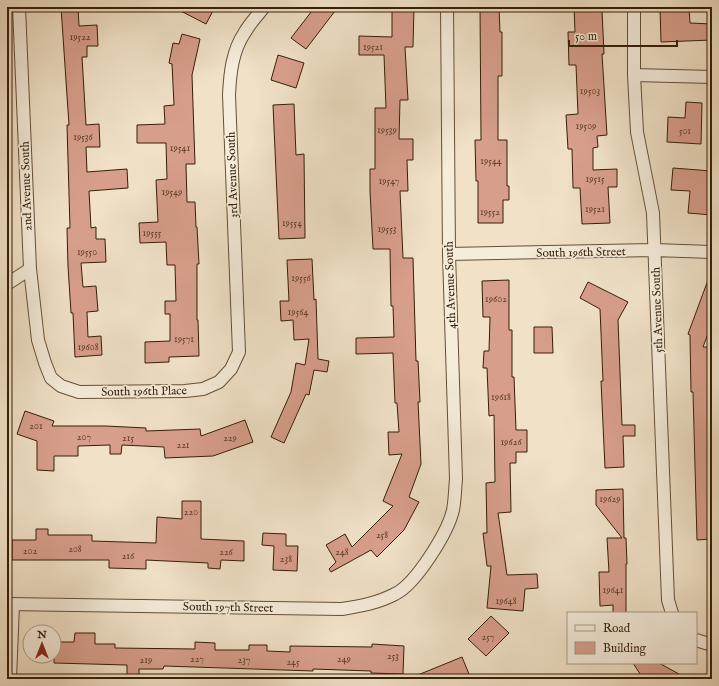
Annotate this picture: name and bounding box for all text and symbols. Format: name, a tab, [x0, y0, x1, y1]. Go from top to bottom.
scale bar	[569, 22, 677, 48]
text: 50 m	[575, 29, 597, 44]
house number: 19522	[69, 31, 91, 44]
house number: 19521	[363, 41, 383, 54]
house number: 19503	[580, 85, 600, 98]
house number: 19509	[576, 120, 596, 133]
house number: 19539	[377, 124, 397, 137]
house number: 501	[679, 125, 691, 138]
house number: 19536	[73, 131, 94, 144]
street label: 3rd Avenue South	[223, 131, 242, 218]
street label: 2nd Avenue South	[17, 140, 36, 231]
house number: 19541	[170, 142, 190, 155]
house number: 19544	[480, 155, 502, 168]
house number: 19515	[585, 173, 605, 186]
house number: 19547	[379, 175, 400, 188]
house number: 19549	[162, 186, 182, 199]
house number: 19521	[585, 203, 605, 216]
house number: 19552	[480, 206, 500, 219]
house number: 19554	[282, 217, 302, 230]
house number: 19553	[377, 223, 397, 236]
house number: 19555	[143, 227, 162, 240]
street label: 4th Avenue South	[441, 240, 460, 329]
street label: South 196th Street	[536, 244, 626, 261]
house number: 19550	[77, 246, 97, 259]
street label: 5th Avenue South	[648, 266, 666, 353]
house number: 19556	[291, 272, 312, 285]
house number: 19602	[485, 293, 507, 306]
house number: 19564	[288, 306, 308, 319]
house number: 19571	[174, 333, 194, 346]
house number: 19608	[77, 341, 99, 354]
street label: South 196th Place	[101, 383, 188, 400]
house number: 19618	[491, 391, 511, 404]
house number: 201	[29, 420, 43, 433]
house number: 207	[77, 431, 91, 444]
house number: 215	[122, 432, 134, 445]
house number: 229	[223, 432, 237, 445]
house number: 19626	[500, 436, 522, 449]
house number: 221	[176, 439, 190, 452]
house number: 19629	[599, 493, 621, 506]
house number: 220	[184, 506, 198, 519]
house number: 258	[376, 529, 388, 542]
house number: 208	[68, 543, 82, 556]
house number: 202	[23, 545, 37, 558]
house number: 226	[219, 546, 234, 559]
house number: 248	[335, 546, 349, 559]
house number: 216	[122, 550, 135, 563]
house number: 238	[280, 553, 292, 566]
house number: 19641	[603, 584, 624, 597]
house number: 19648	[495, 595, 517, 608]
street label: South 197th Street	[183, 599, 273, 616]
legend	[567, 612, 697, 664]
text: Road	[603, 621, 631, 636]
north arrow	[22, 624, 62, 664]
text: N	[36, 628, 47, 642]
house number: 257	[482, 631, 495, 644]
text: Building	[603, 641, 647, 656]
house number: 253	[387, 650, 399, 663]
house number: 227	[190, 653, 204, 666]
house number: 249	[337, 653, 351, 666]
house number: 219	[140, 654, 152, 667]
house number: 237	[237, 654, 251, 667]
house number: 245	[286, 656, 300, 669]

